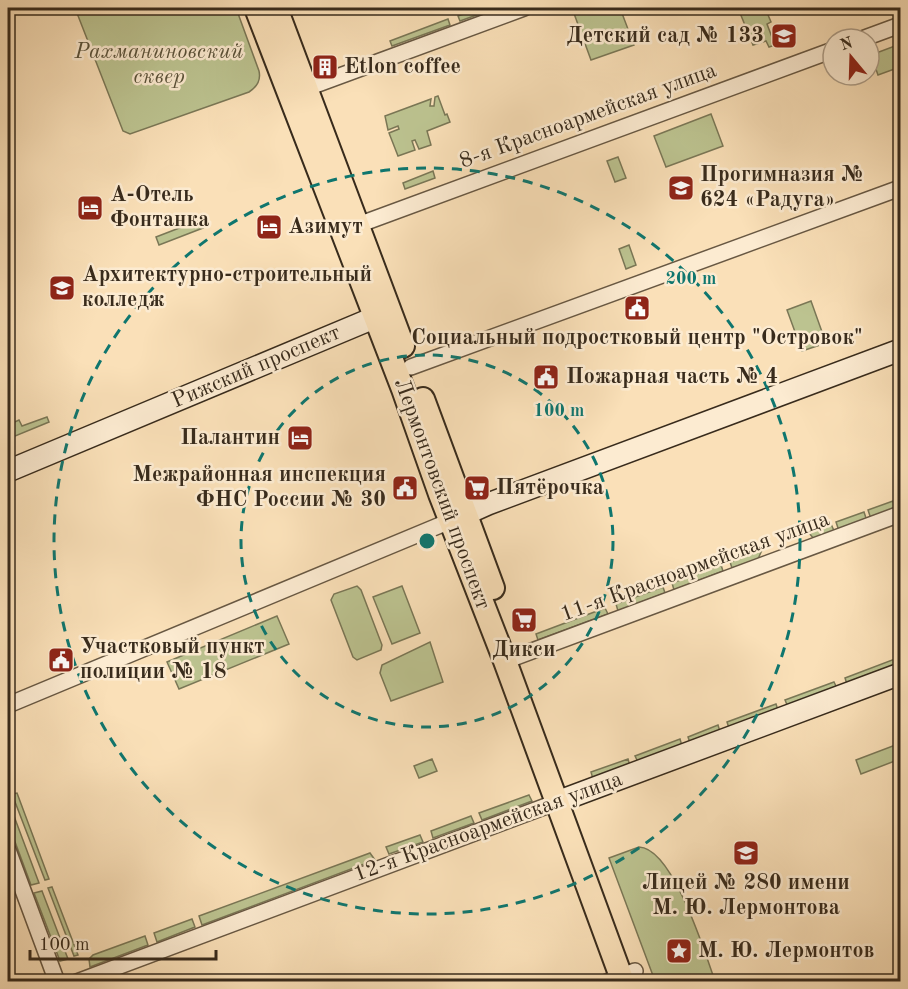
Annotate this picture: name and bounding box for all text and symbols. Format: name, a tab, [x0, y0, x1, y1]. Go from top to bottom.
school or university icon: Детский сад № 133	[769, 21, 799, 51]
place label: Детский сад № 133	[567, 25, 764, 47]
north arrow	[821, 27, 881, 87]
text: N	[838, 35, 856, 54]
park label: Рахманиновский сквер	[74, 41, 244, 88]
building icon: Etlon coffee	[310, 52, 340, 82]
place label: Etlon coffee	[344, 56, 461, 78]
street label: 8-я Красноармейская улица	[457, 59, 719, 173]
place label: Прогимназия № 624 «Радуга»	[700, 164, 865, 211]
school or university icon: Прогимназия № 624 «Радуга»	[666, 173, 696, 203]
place label: A-Отель Фонтанка	[110, 184, 209, 231]
hotel icon: A-Отель Фонтанка	[75, 193, 105, 223]
hotel icon: Азимут	[254, 212, 284, 242]
place label: Азимут	[288, 216, 363, 238]
place label: Архитектурно-строительный колледж	[82, 264, 372, 311]
text: 200 m	[666, 270, 716, 288]
school or university icon: Архитектурно-строительный колледж	[47, 273, 77, 303]
public building icon: Социальный подростковый центр "Островок"	[622, 293, 652, 323]
street label: Рижский проспект	[169, 322, 343, 412]
place label: Социальный подростковый центр "Островок"	[411, 327, 863, 349]
public building icon: Пожарная часть № 4	[531, 362, 561, 392]
place label: Пожарная часть № 4	[566, 366, 778, 388]
street label: Лермонтовский проспект	[390, 376, 494, 612]
text: 100 m	[534, 402, 584, 420]
hotel icon: Палантин	[285, 423, 315, 453]
place label: Палантин	[180, 427, 280, 449]
place label: Межрайонная инспекция ФНС России № 30	[132, 464, 386, 511]
public building icon: Межрайонная инспекция ФНС России № 30	[390, 473, 420, 503]
supermarket icon: Пятёрочка	[462, 473, 492, 503]
place label: Пятёрочка	[496, 477, 604, 499]
street label: 11-я Красноармейская улица	[558, 508, 832, 626]
centre of rings	[417, 531, 437, 551]
supermarket icon: Дикси	[509, 605, 539, 635]
place label: Участковый пункт полиции № 18	[80, 636, 265, 683]
place label: Дикси	[492, 639, 556, 661]
public building icon: Участковый пункт полиции № 18	[46, 645, 76, 675]
street label: 12-я Красноармейская улица	[351, 768, 625, 886]
school or university icon: Лицей № 280 имени М. Ю. Лермонтова	[731, 838, 761, 868]
place label: Лицей № 280 имени М. Ю. Лермонтова	[642, 872, 850, 919]
scale bar	[30, 923, 216, 961]
text: 100 m	[39, 936, 90, 954]
place icon: М. Ю. Лермонтов	[664, 936, 694, 966]
place label: М. Ю. Лермонтов	[698, 940, 875, 962]

